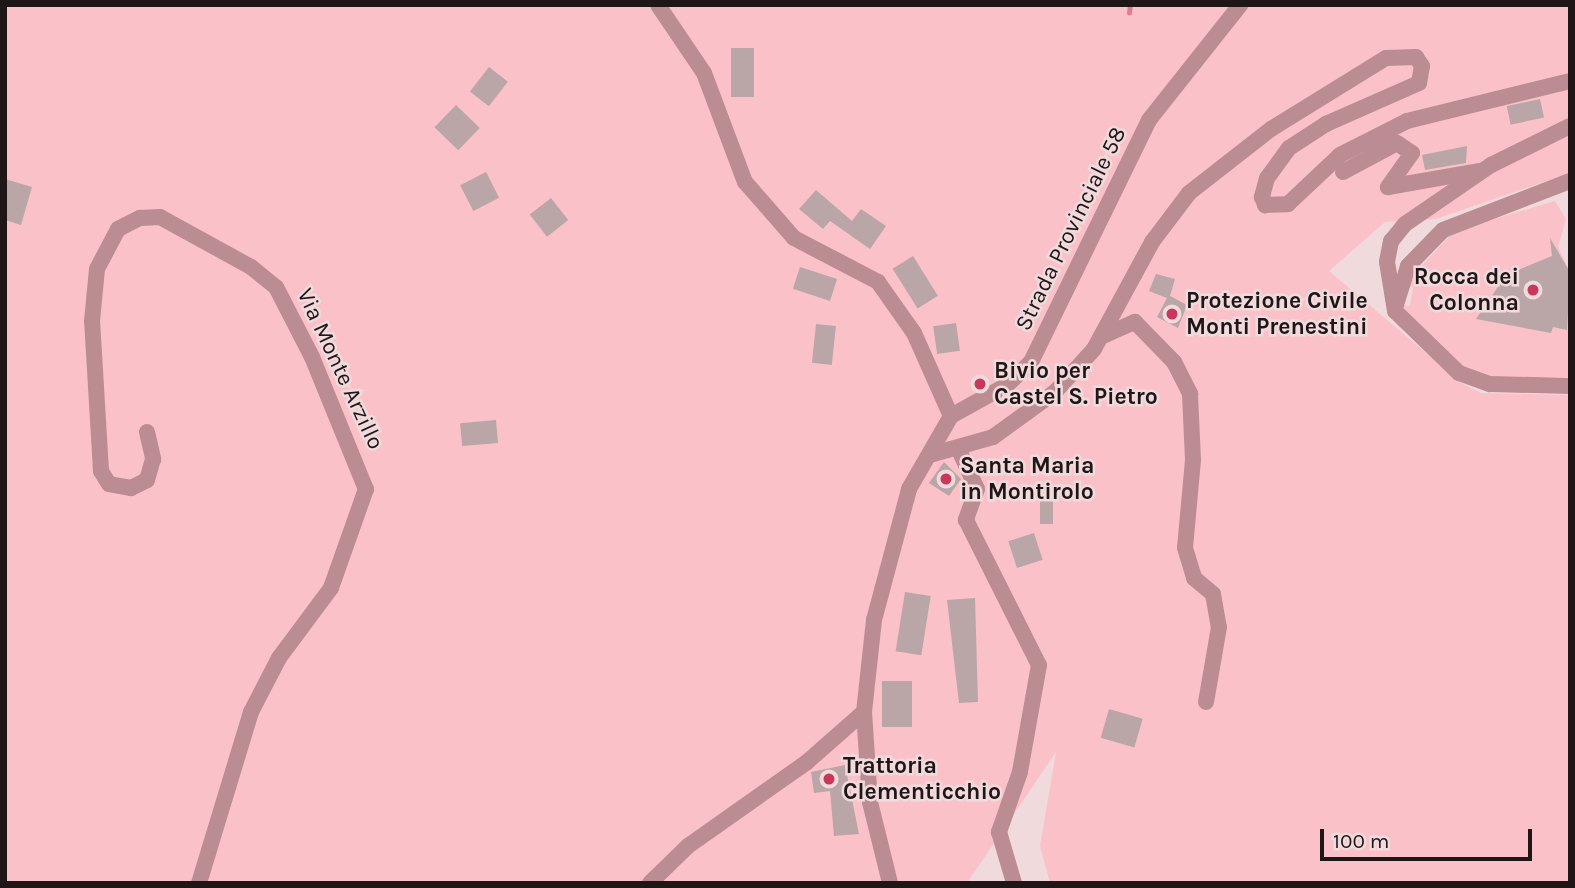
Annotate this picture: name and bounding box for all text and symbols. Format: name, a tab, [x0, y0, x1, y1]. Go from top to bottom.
street label: Strada Provinciale 58	[1010, 123, 1132, 335]
place label: Rocca dei Colonna	[1414, 263, 1519, 317]
marker: Rocca dei Colonna	[1525, 282, 1541, 298]
street label: Via Monte Arzillo	[291, 284, 389, 454]
place label: Protezione Civile Monti Prenestini	[1186, 287, 1368, 341]
marker: Protezione Civile Monti Prenestini	[1164, 306, 1180, 322]
place label: Bivio per Castel S. Pietro	[994, 357, 1158, 411]
marker: Bivio per Castel S. Pietro	[972, 376, 988, 392]
place label: Santa Maria in Montirolo	[960, 452, 1094, 506]
marker: Santa Maria in Montirolo	[938, 471, 954, 487]
place label: Trattoria Clementicchio	[843, 752, 1001, 806]
marker: Trattoria Clementicchio	[821, 771, 837, 787]
scale bar	[1323, 814, 1535, 858]
text: 100 m	[1333, 829, 1390, 853]

